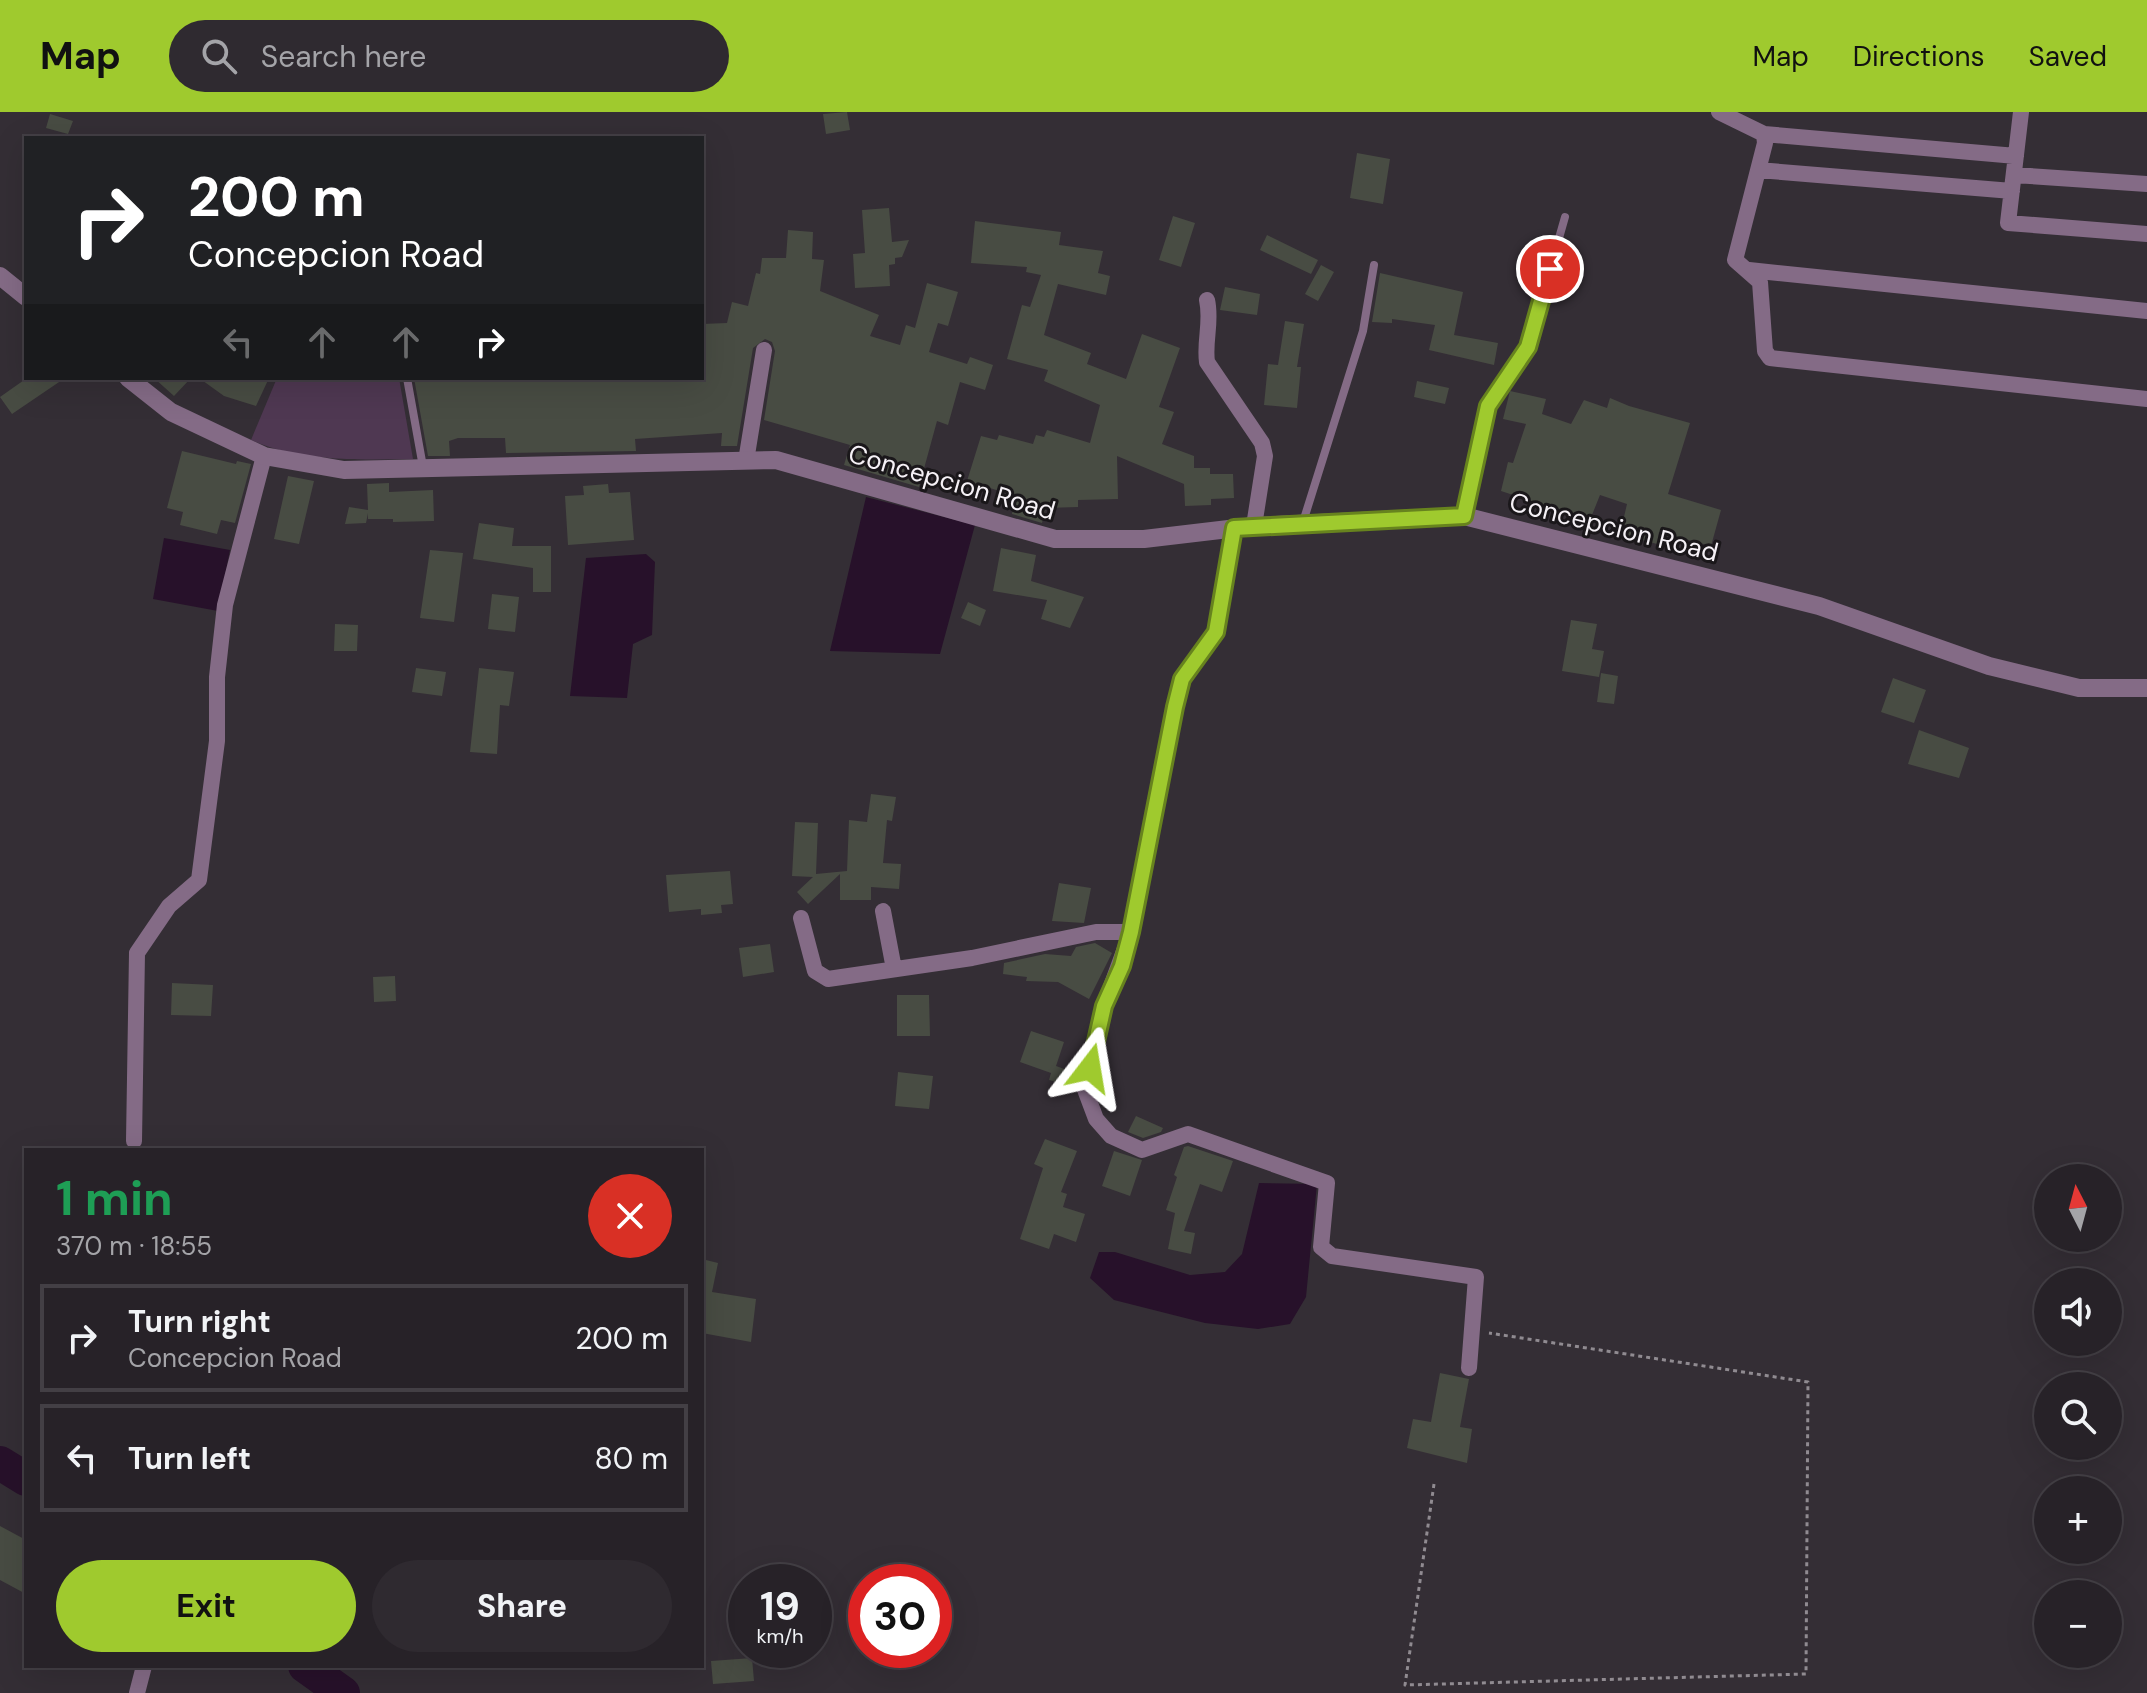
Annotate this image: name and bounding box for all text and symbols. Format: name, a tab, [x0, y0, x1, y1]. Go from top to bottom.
search box	[169, 20, 729, 92]
text: Map	[40, 31, 121, 81]
icon: search	[197, 34, 241, 78]
text: Search here	[261, 37, 426, 76]
text: Map	[1752, 38, 1809, 75]
text: Directions	[1853, 38, 1985, 75]
text: Saved	[2029, 38, 2107, 75]
text: 200 m	[188, 160, 365, 233]
icon: right	[56, 168, 160, 272]
text: Concepcion Road	[188, 231, 484, 278]
pin	[1516, 235, 1584, 303]
icon: arrive	[1528, 247, 1572, 291]
icon: left	[216, 320, 260, 364]
icon: ahead	[300, 320, 344, 364]
icon: ahead	[384, 320, 428, 364]
icon: right	[468, 320, 512, 364]
street label: Concepcion Road	[845, 436, 1059, 528]
street label: Concepcion Road	[1506, 485, 1722, 569]
position arrow	[1048, 1026, 1132, 1110]
north arrow	[2034, 1164, 2122, 1252]
map controls	[2034, 1164, 2122, 1668]
text: 1 min	[56, 1167, 173, 1230]
button: close	[588, 1174, 672, 1258]
text: 370 m · 18:55	[56, 1229, 212, 1263]
button: sound	[2034, 1268, 2122, 1356]
text: Turn right	[128, 1302, 271, 1341]
icon: right	[60, 1316, 104, 1360]
text: 200 m	[575, 1319, 668, 1358]
text: Concepcion Road	[128, 1341, 342, 1375]
button: search	[2034, 1372, 2122, 1460]
icon: left	[60, 1436, 104, 1480]
text: Turn left	[128, 1439, 251, 1478]
text: 80 m	[595, 1439, 668, 1478]
button: +	[2034, 1476, 2122, 1564]
button: Exit	[56, 1560, 356, 1652]
button: Share	[372, 1560, 672, 1652]
speed limit sign: 30	[848, 1564, 952, 1668]
text: 19	[760, 1580, 800, 1632]
button: −	[2034, 1580, 2122, 1668]
text: km/h	[756, 1623, 804, 1649]

